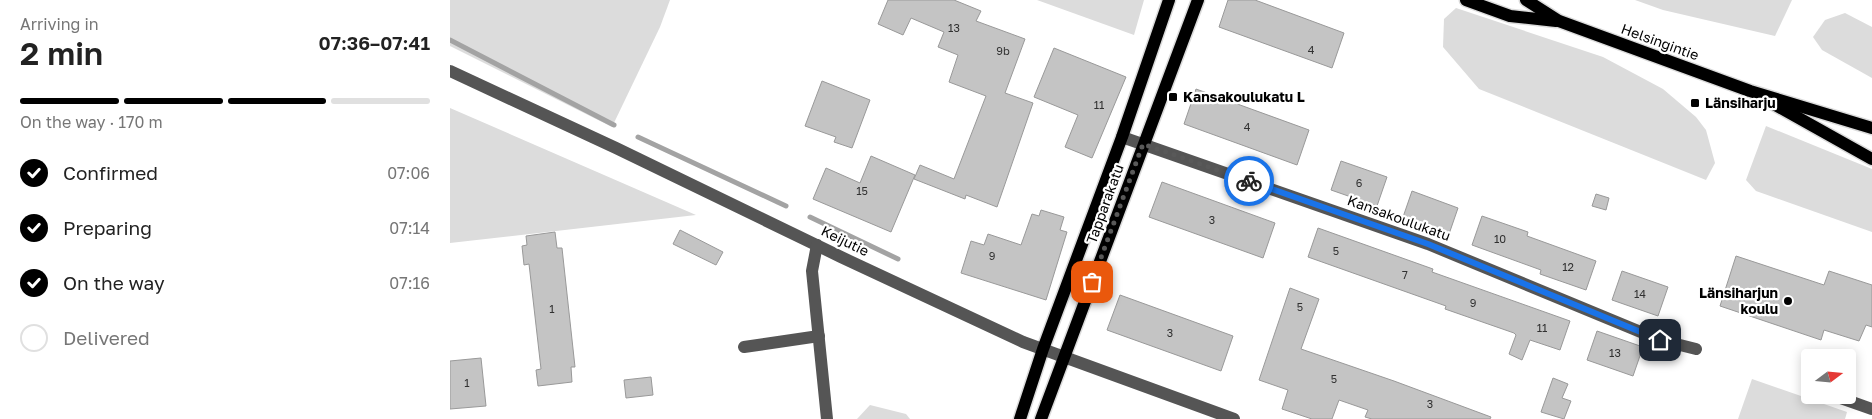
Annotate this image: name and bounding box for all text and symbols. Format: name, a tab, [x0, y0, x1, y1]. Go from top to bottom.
text: Arriving in	[20, 14, 99, 34]
street label: Helsingintie	[1619, 20, 1701, 63]
house number: 13	[948, 21, 960, 34]
text: 07:36–07:41	[319, 31, 430, 54]
text: 2 min	[20, 34, 103, 72]
house number: 4	[1308, 43, 1315, 56]
house number: 9b	[996, 44, 1010, 57]
place label: Kansakoulukatu L	[1183, 88, 1305, 105]
marker: Kansakoulukatu L	[1167, 91, 1179, 103]
place label: Länsiharju	[1705, 94, 1776, 111]
marker: Länsiharju	[1689, 97, 1701, 109]
house number: 11	[1094, 98, 1104, 111]
text: On the way · 170 m	[20, 112, 163, 132]
house number: 4	[1244, 120, 1251, 133]
courier	[1224, 156, 1274, 206]
icon: check	[20, 159, 48, 187]
text: Confirmed	[63, 161, 158, 184]
street label: Tapparakatu	[1082, 162, 1127, 246]
text: 07:06	[387, 163, 430, 183]
icon: bike	[1235, 167, 1263, 195]
house number: 6	[1356, 176, 1363, 189]
house number: 15	[856, 184, 868, 197]
street label: Kansakoulukatu	[1345, 191, 1453, 244]
house number: 3	[1209, 213, 1215, 226]
icon: check	[20, 214, 48, 242]
text: Preparing	[63, 216, 152, 239]
text: 07:14	[389, 218, 430, 238]
street label: Keijutie	[819, 222, 872, 259]
house number: 10	[1494, 232, 1506, 245]
house number: 5	[1333, 244, 1339, 257]
house number: 9	[989, 249, 995, 262]
house number: 12	[1562, 260, 1574, 273]
pin	[1071, 261, 1113, 303]
icon: bag	[1078, 268, 1106, 296]
house number: 7	[1402, 268, 1408, 281]
icon: check	[20, 269, 48, 297]
text: On the way	[63, 271, 165, 294]
text: 07:16	[389, 273, 430, 293]
place label: Länsiharjun koulu	[1699, 284, 1778, 317]
house number: 14	[1634, 287, 1646, 300]
marker: Länsiharjun koulu	[1782, 295, 1794, 307]
house number: 9	[1470, 296, 1476, 309]
house number: 5	[1297, 300, 1303, 313]
house number: 1	[549, 302, 555, 315]
pin	[1639, 319, 1681, 361]
house number: 11	[1537, 321, 1547, 334]
text: Delivered	[63, 326, 150, 349]
house number: 3	[1167, 326, 1173, 339]
icon: home	[1646, 326, 1674, 354]
house number: 13	[1609, 346, 1621, 359]
north arrow	[1801, 349, 1856, 404]
map controls	[1801, 349, 1856, 404]
house number: 5	[1331, 372, 1337, 385]
house number: 1	[464, 376, 470, 389]
house number: 3	[1427, 397, 1433, 410]

